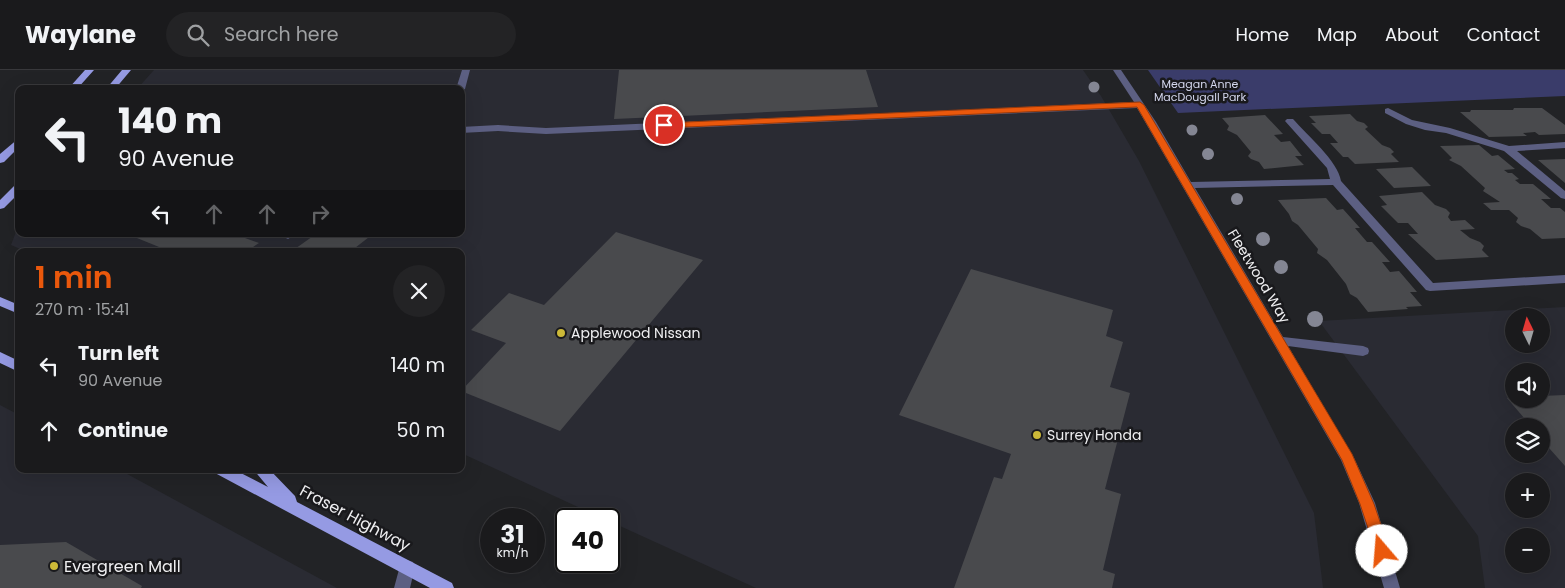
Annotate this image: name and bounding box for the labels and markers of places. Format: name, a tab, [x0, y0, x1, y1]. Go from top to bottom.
pin	[643, 104, 685, 146]
place label: Applewood Nissan	[571, 323, 700, 343]
marker: Applewood Nissan	[555, 327, 567, 339]
place label: Surrey Honda	[1047, 425, 1141, 445]
marker: Surrey Honda	[1031, 429, 1043, 441]
place label: Evergreen Mall	[64, 555, 181, 578]
marker: Evergreen Mall	[48, 560, 60, 572]

